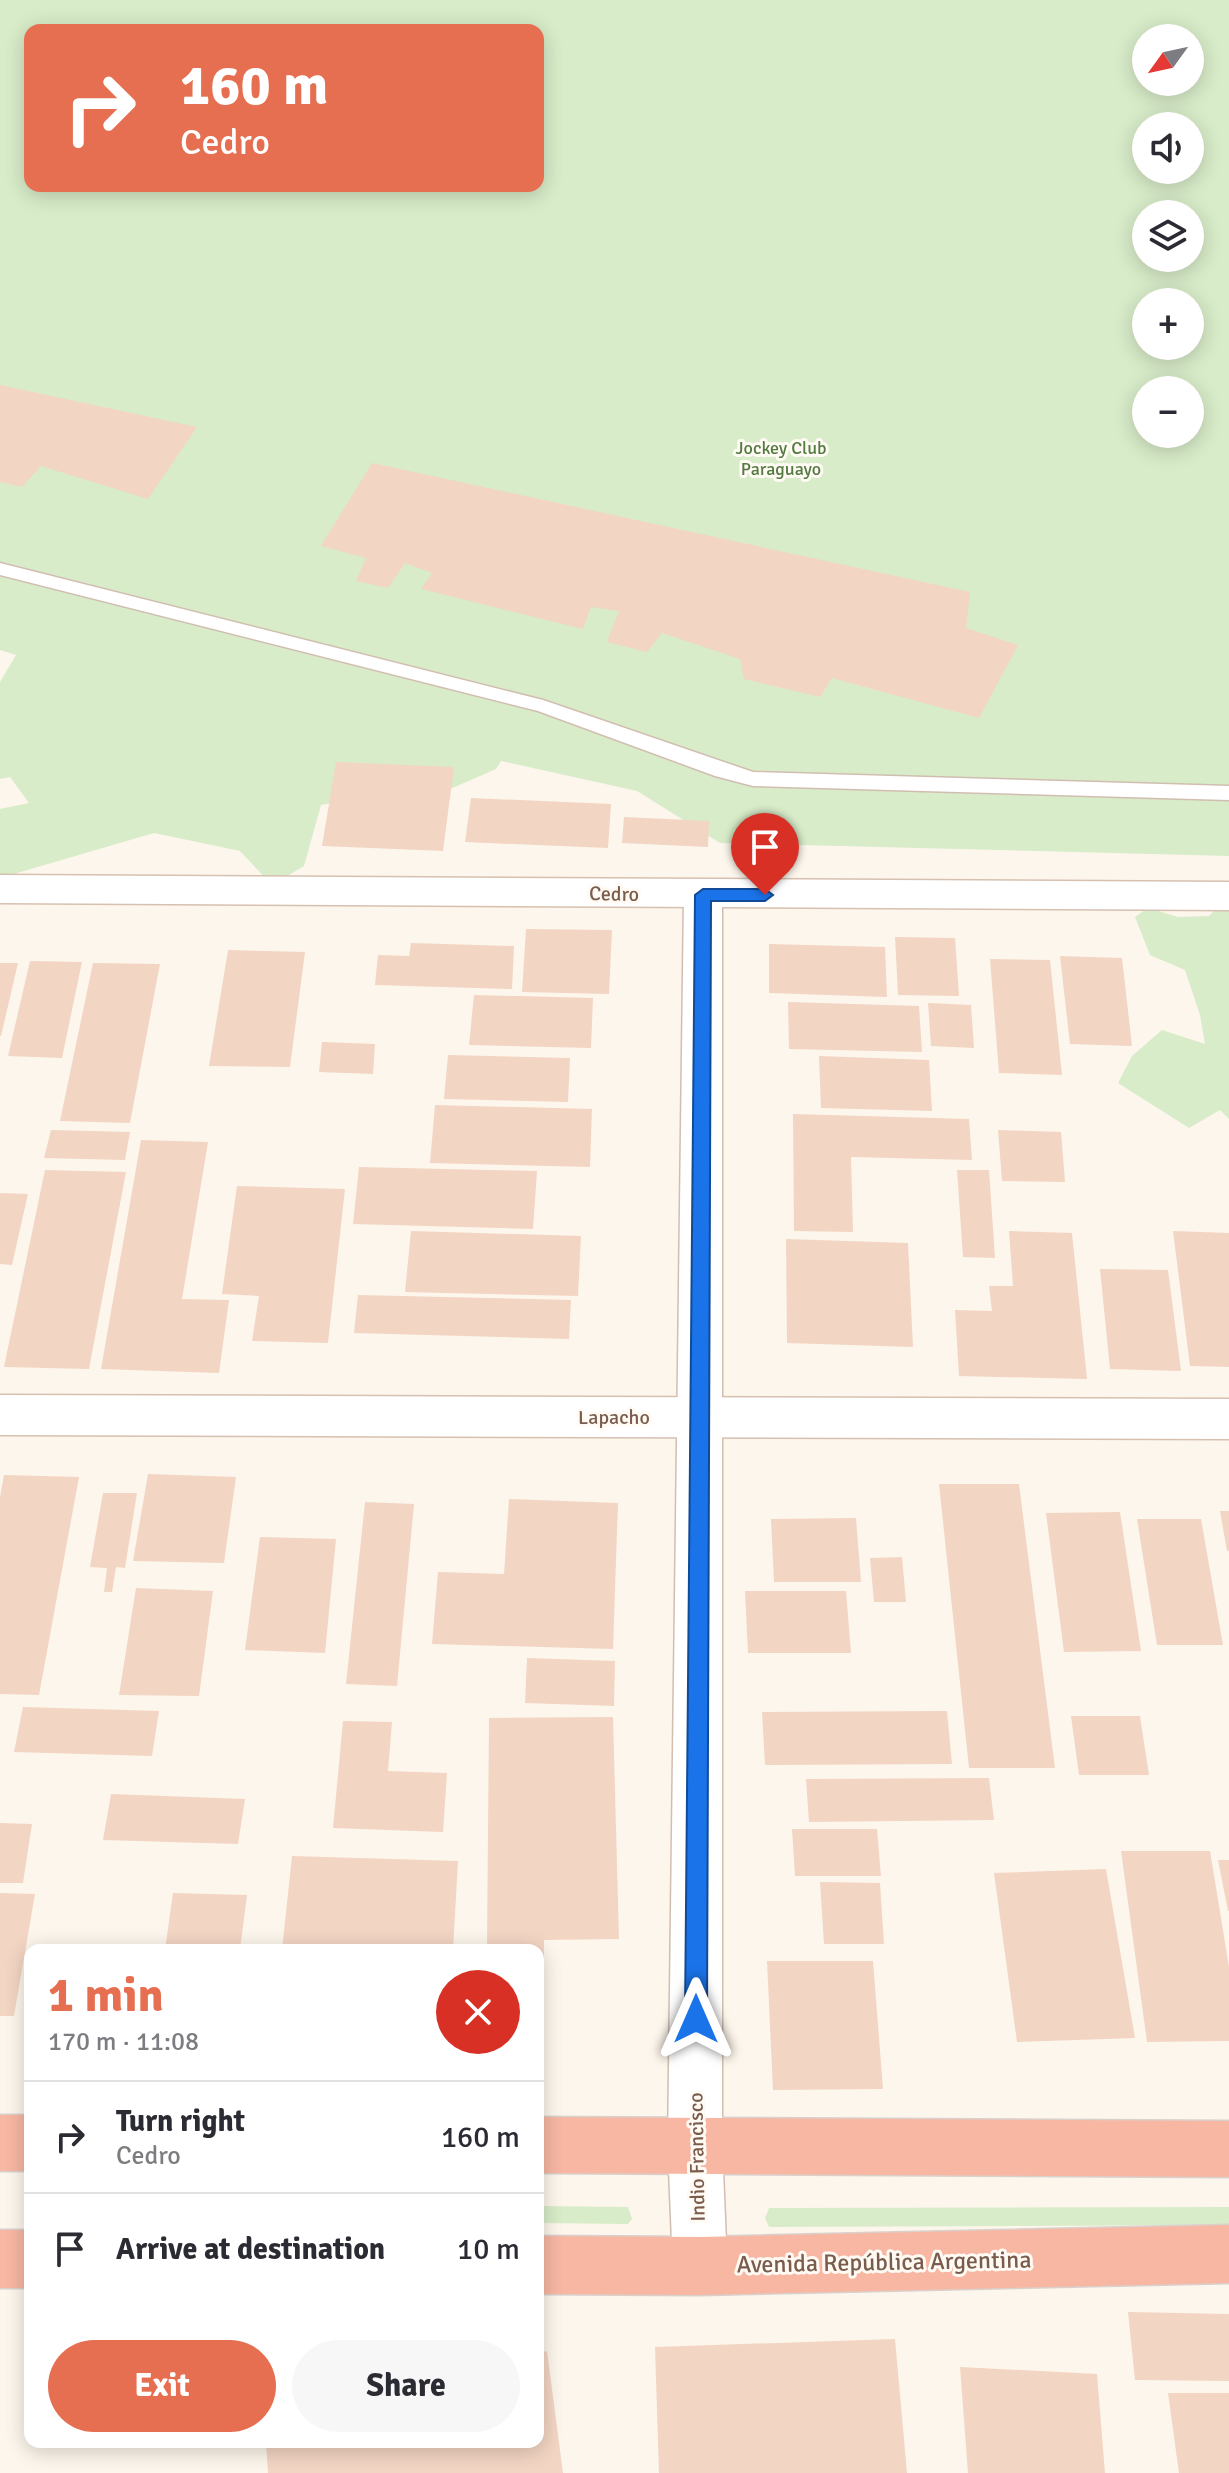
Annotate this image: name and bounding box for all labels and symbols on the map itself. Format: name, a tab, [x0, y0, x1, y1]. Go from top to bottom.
north arrow	[1132, 24, 1204, 96]
park label: Jockey Club Paraguayo	[735, 437, 827, 480]
pin	[731, 813, 799, 895]
street label: Cedro	[589, 881, 639, 907]
street label: Lapacho	[578, 1405, 650, 1430]
position arrow	[654, 1977, 738, 2061]
street label: Indio Francisco	[683, 2092, 711, 2222]
street label: Avenida República Argentina	[736, 2244, 1032, 2280]

